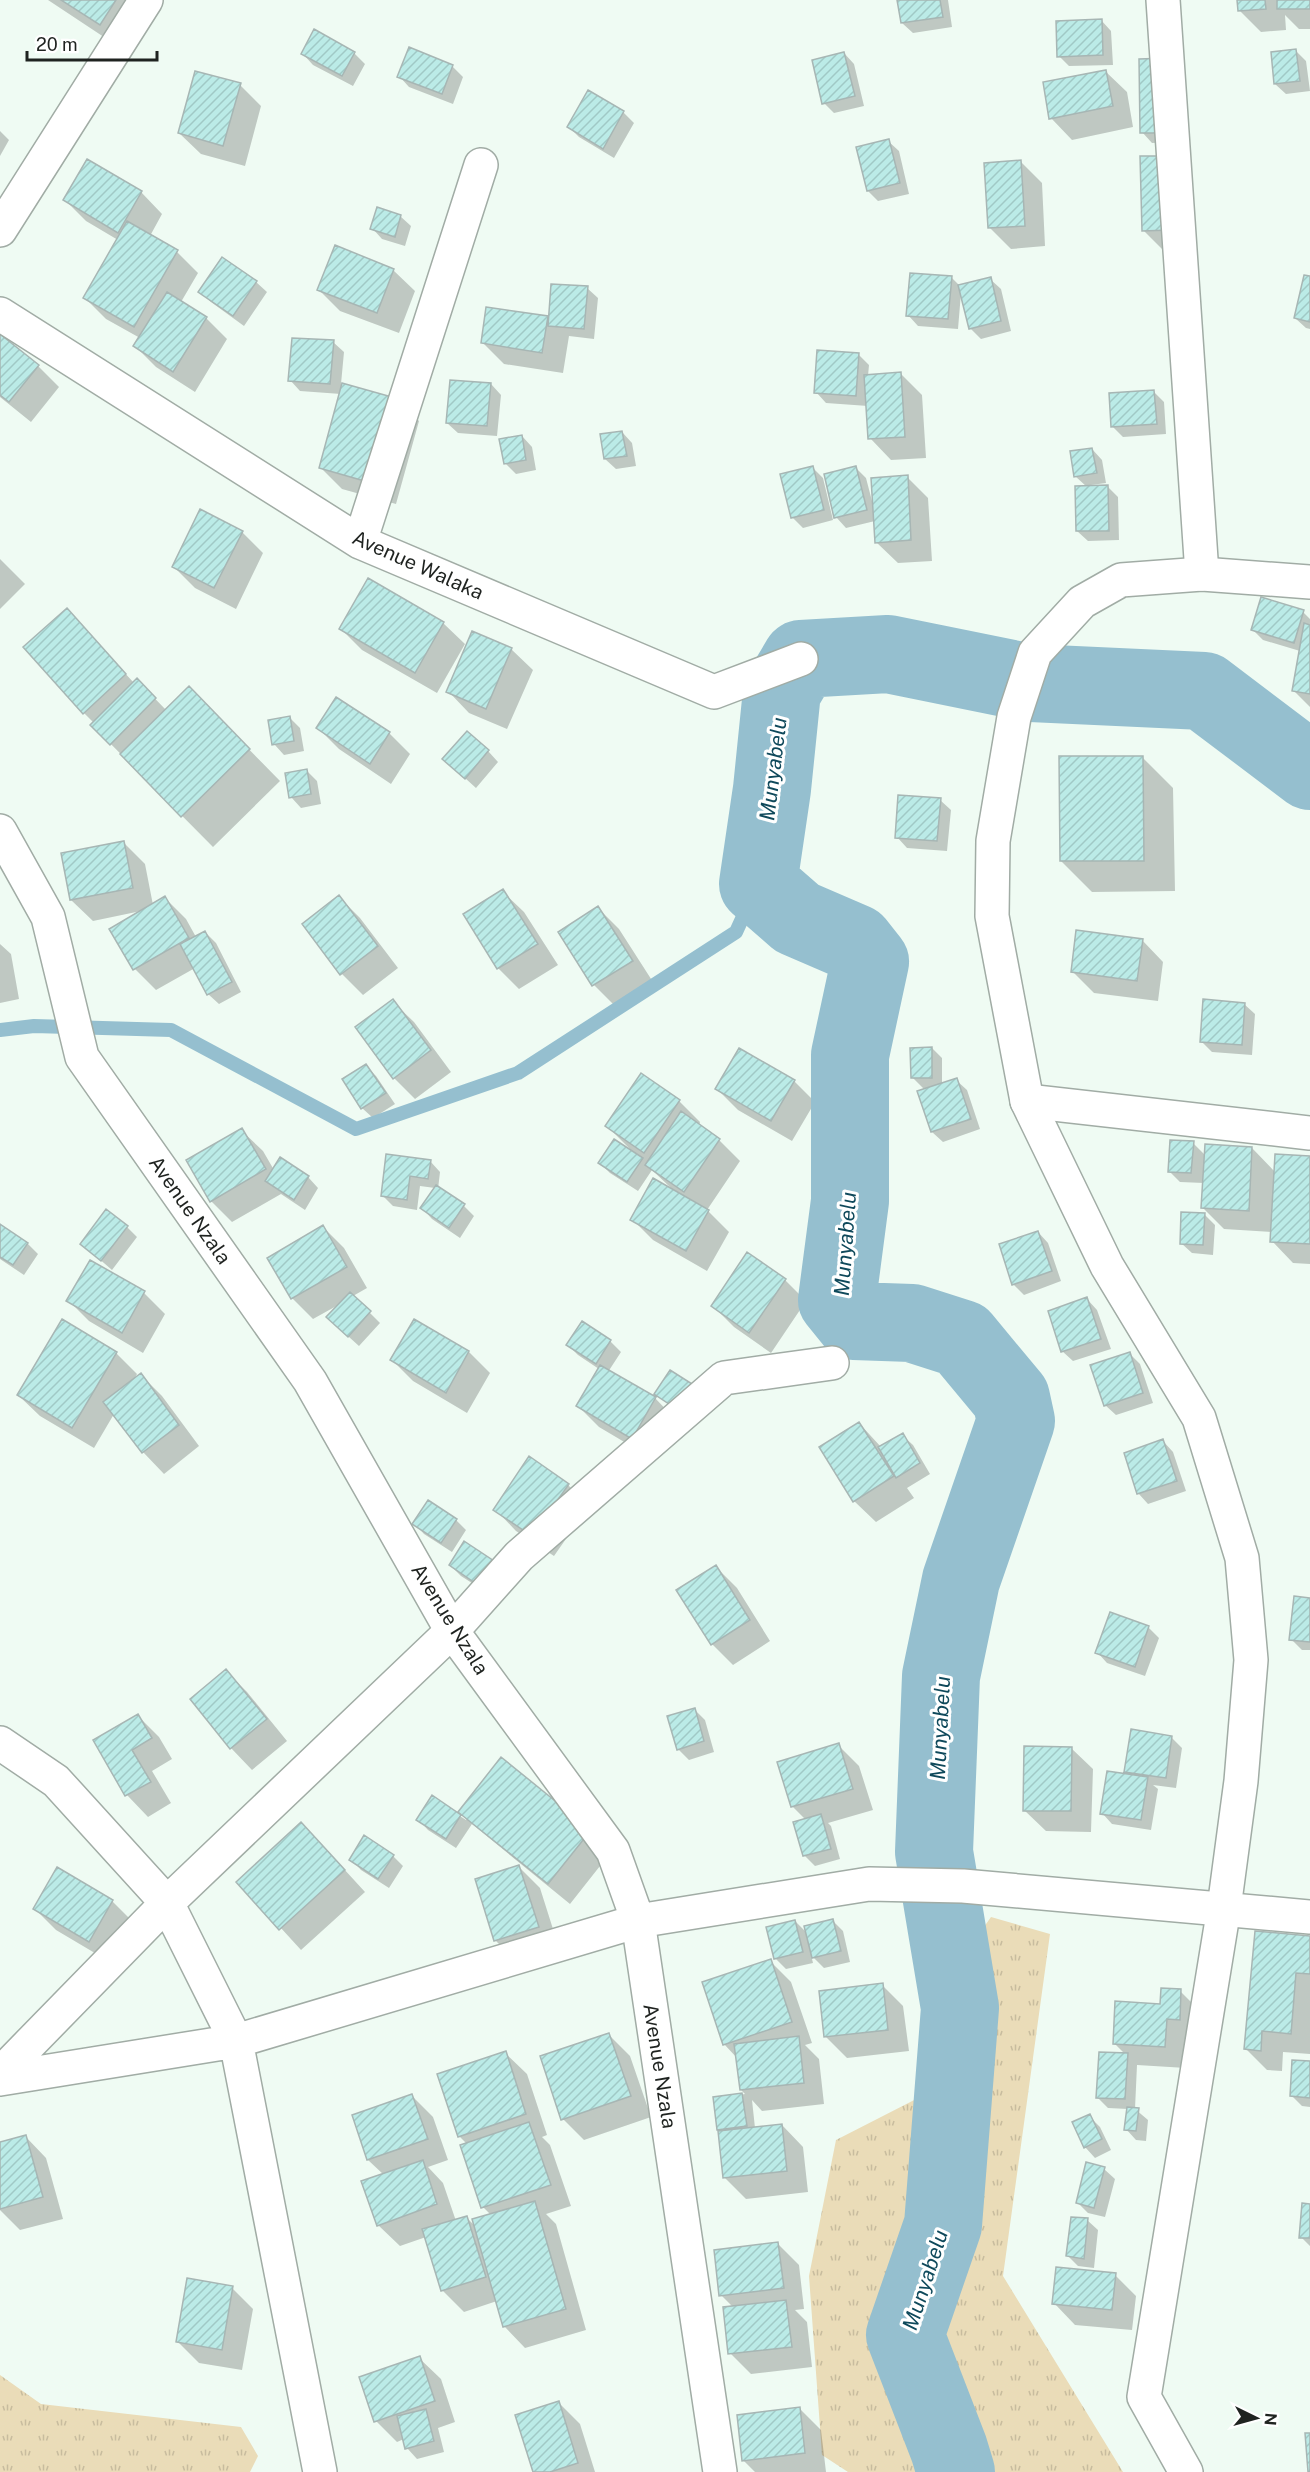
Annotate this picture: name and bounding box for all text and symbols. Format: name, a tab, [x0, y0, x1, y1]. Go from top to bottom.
scale bar	[27, 24, 158, 62]
text: 20 m	[36, 34, 78, 55]
street label: Avenue Walaka	[349, 525, 487, 605]
water label: Munyabelu	[754, 716, 792, 822]
street label: Avenue Nzala	[144, 1151, 236, 1269]
water label: Munyabelu	[829, 1191, 861, 1297]
street label: Avenue Nzala	[406, 1559, 494, 1679]
water label: Munyabelu	[925, 1675, 955, 1781]
street label: Avenue Nzala	[638, 2002, 682, 2130]
water label: Munyabelu	[897, 2227, 953, 2333]
north arrow	[1226, 2388, 1286, 2448]
text: N	[1260, 2412, 1280, 2426]

